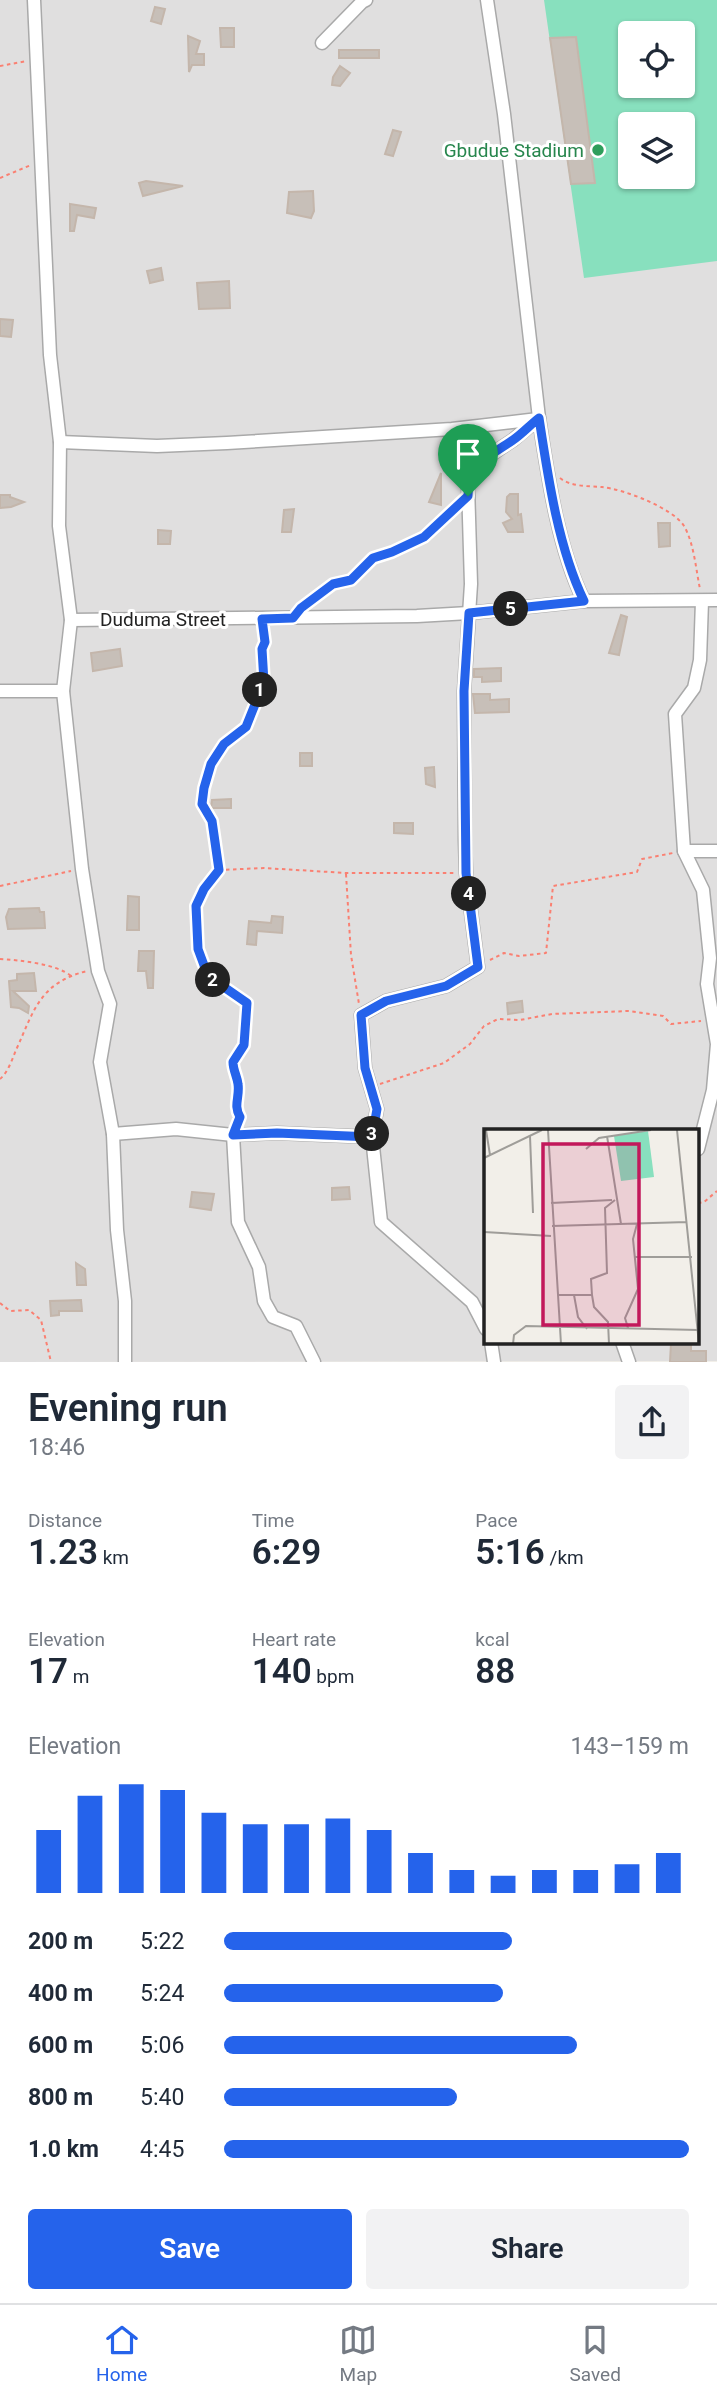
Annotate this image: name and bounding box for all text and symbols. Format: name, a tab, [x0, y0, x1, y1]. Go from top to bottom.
map controls	[618, 21, 695, 189]
button: locate	[618, 21, 695, 98]
button: layers	[618, 112, 695, 189]
place label: Gbudue Stadium	[444, 139, 584, 162]
marker: Gbudue Stadium	[590, 142, 606, 158]
pin	[438, 424, 498, 496]
icon: arrive	[449, 435, 487, 473]
pin: 5	[494, 592, 528, 626]
text: 5	[505, 597, 516, 620]
street label: Duduma Street	[100, 608, 226, 631]
pin: 1	[243, 672, 278, 708]
text: 1	[254, 678, 265, 701]
pin: 4	[452, 876, 486, 912]
text: 4	[463, 882, 474, 905]
pin: 2	[196, 962, 230, 998]
text: 2	[207, 968, 218, 991]
pin: 3	[354, 1116, 390, 1152]
text: 3	[366, 1122, 377, 1145]
inset map	[484, 1129, 700, 1344]
button: share	[615, 1385, 689, 1459]
text: Evening run	[28, 1386, 228, 1430]
text: 18:46	[28, 1434, 85, 1461]
text: Distance	[28, 1509, 102, 1532]
text: Time	[252, 1509, 294, 1532]
text: Pace	[475, 1509, 518, 1532]
text: 1.23	[28, 1532, 98, 1573]
text: 6:29	[252, 1532, 321, 1573]
text: 5:16	[475, 1532, 545, 1573]
text: km	[98, 1546, 129, 1569]
text: /km	[545, 1546, 584, 1569]
text: Elevation	[28, 1628, 105, 1651]
text: Heart rate	[252, 1628, 336, 1651]
text: kcal	[475, 1628, 510, 1651]
text: 17	[28, 1651, 68, 1692]
text: 140	[252, 1651, 312, 1692]
text: 88	[475, 1651, 515, 1692]
text: m	[68, 1665, 89, 1688]
text: bpm	[312, 1665, 354, 1688]
text: Elevation	[28, 1733, 121, 1760]
text: 143–159 m	[570, 1733, 689, 1760]
text: 200 m	[28, 1928, 93, 1955]
text: 5:22	[140, 1928, 184, 1955]
text: 400 m	[28, 1980, 93, 2007]
text: 5:24	[140, 1980, 184, 2007]
text: 600 m	[28, 2032, 93, 2059]
text: 5:06	[140, 2032, 184, 2059]
text: 800 m	[28, 2084, 93, 2111]
text: 5:40	[140, 2084, 184, 2111]
text: 1.0 km	[28, 2136, 99, 2163]
text: 4:45	[140, 2136, 184, 2163]
button: Save	[28, 2209, 352, 2289]
button: Share	[366, 2209, 689, 2289]
tab: Home	[96, 2321, 147, 2386]
tab: Map	[339, 2321, 377, 2386]
tab: Saved	[570, 2321, 621, 2386]

